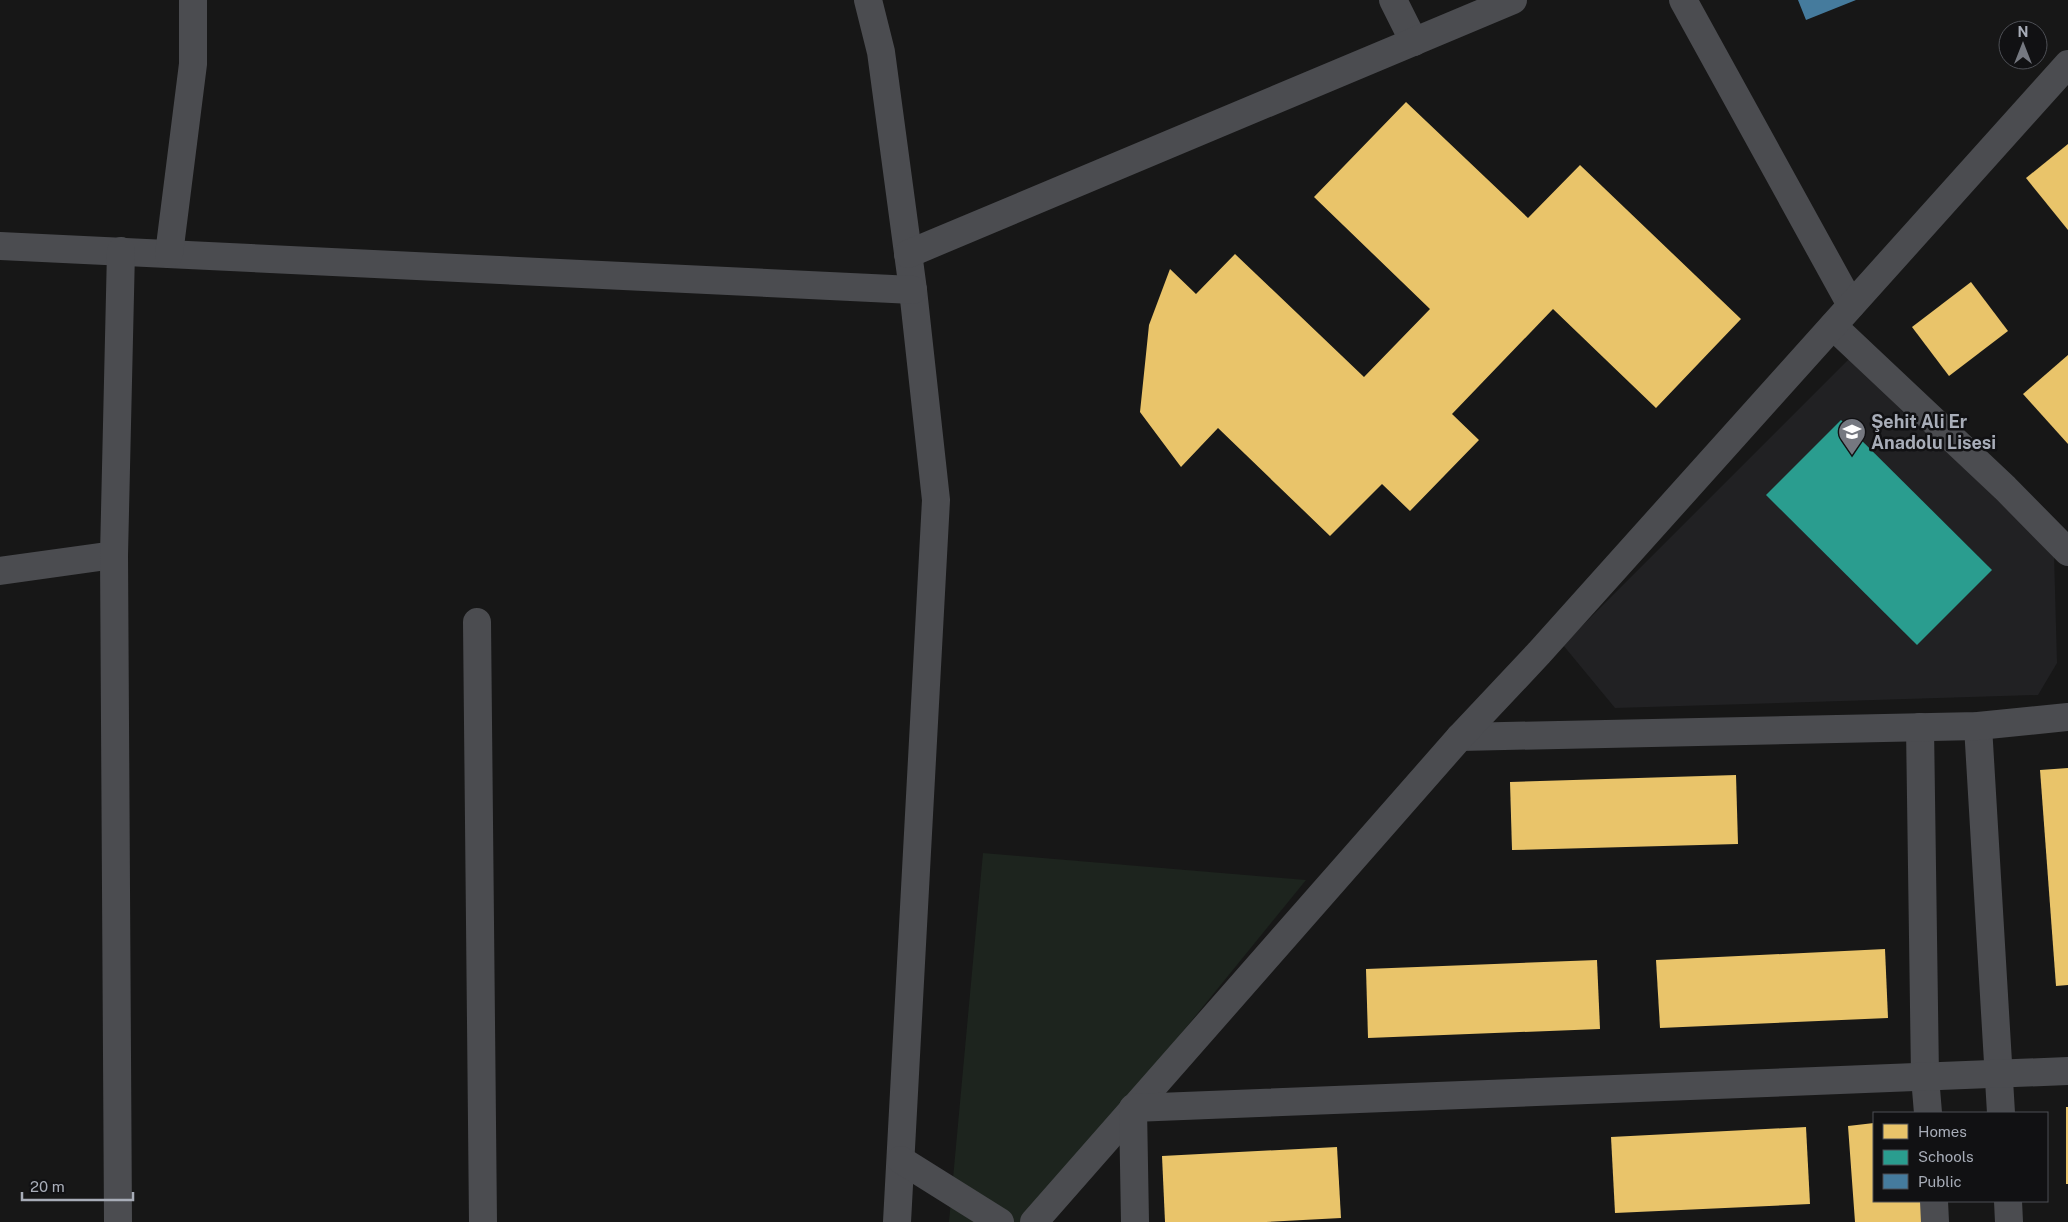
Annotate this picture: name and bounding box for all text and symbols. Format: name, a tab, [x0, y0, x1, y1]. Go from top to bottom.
north arrow	[1998, 20, 2048, 70]
text: N	[2018, 24, 2028, 40]
place label: Şehit Ali Er Anadolu Lisesi	[1871, 411, 1996, 453]
school or university icon: Şehit Ali Er Anadolu Lisesi	[1837, 417, 1867, 456]
legend	[1873, 1112, 2048, 1202]
text: Homes	[1918, 1123, 1967, 1140]
text: Schools	[1918, 1148, 1974, 1165]
scale bar	[22, 1170, 134, 1202]
text: Public	[1918, 1173, 1962, 1190]
text: 20 m	[30, 1178, 65, 1195]

